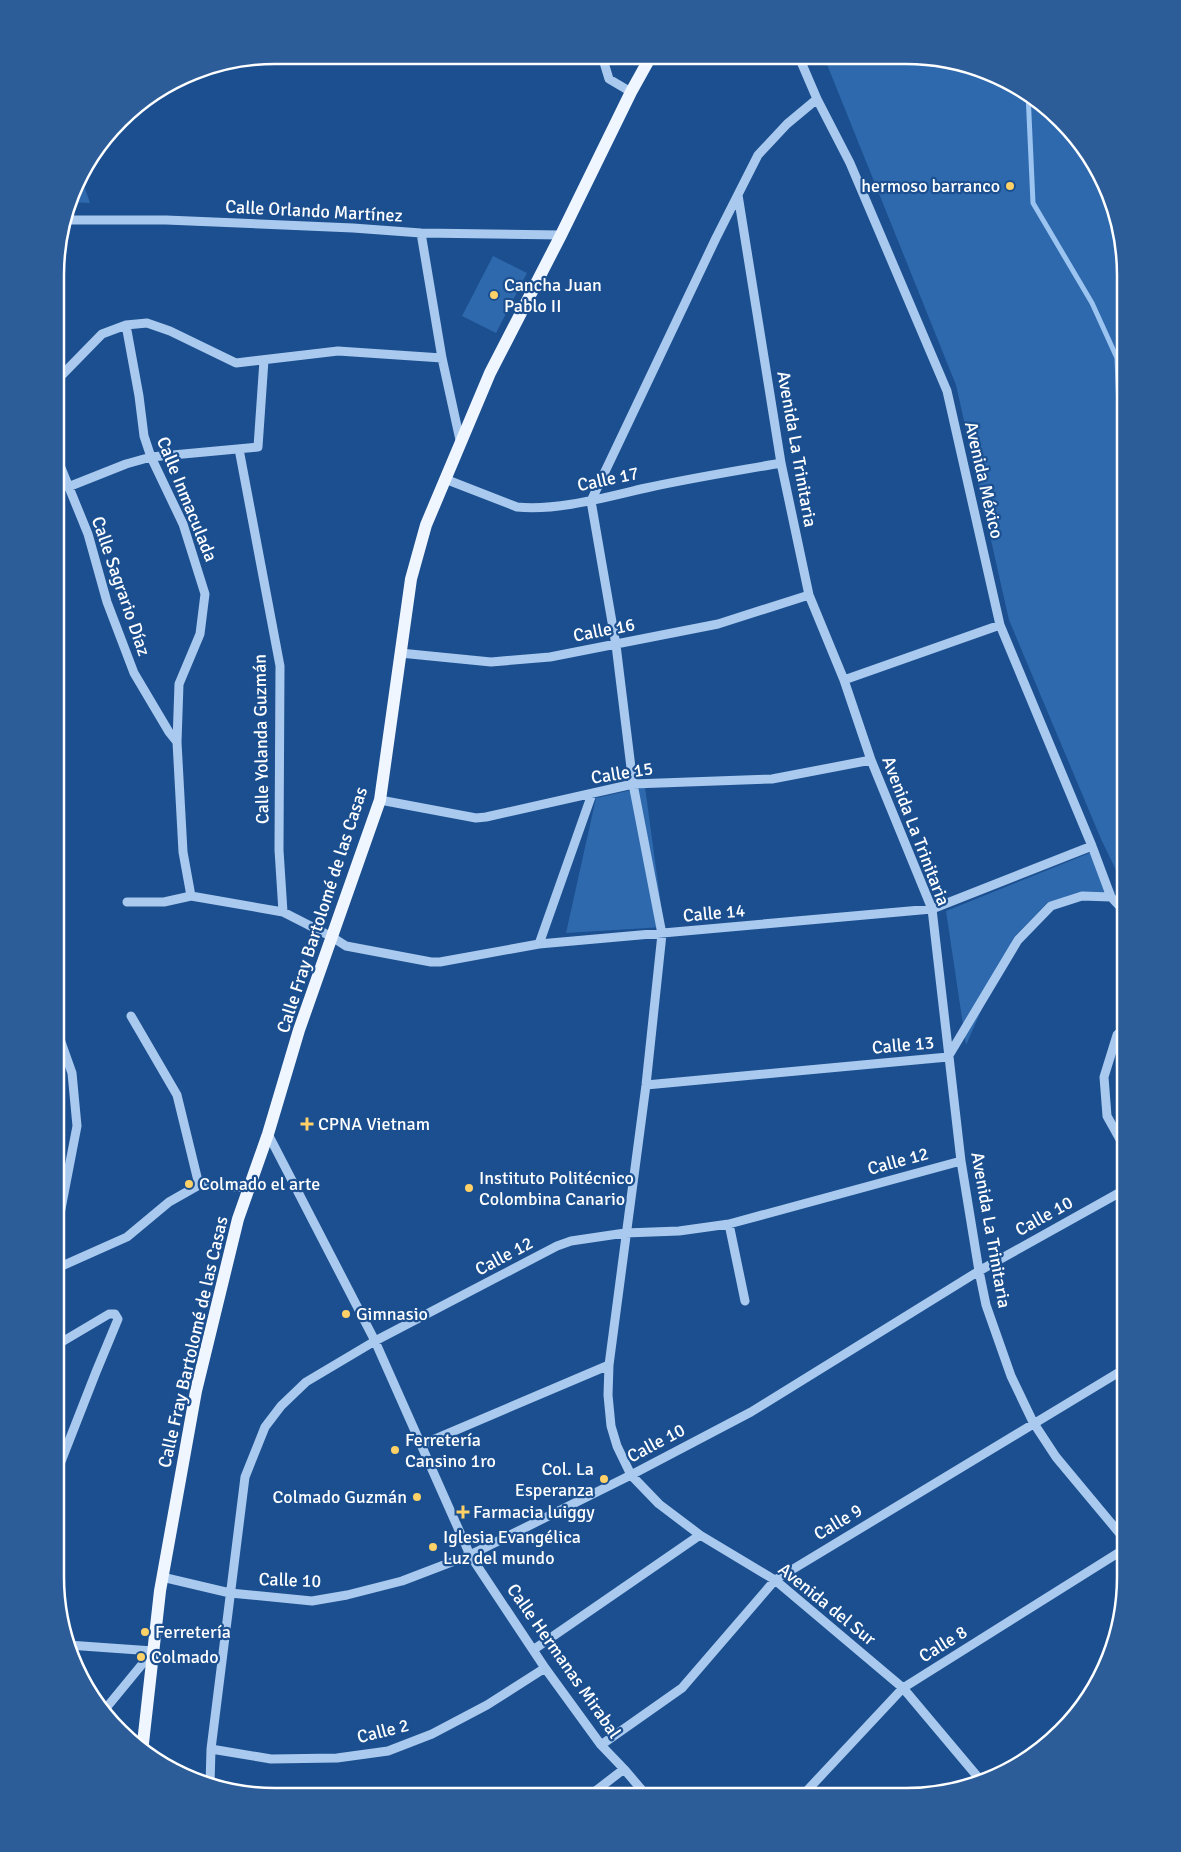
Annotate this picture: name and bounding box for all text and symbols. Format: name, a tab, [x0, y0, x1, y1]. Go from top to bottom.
place label: hermoso barranco	[861, 175, 1000, 197]
marker: hermoso barranco	[1004, 180, 1016, 192]
street label: Calle Orlando Martínez	[225, 195, 403, 227]
place label: Cancha Juan Pablo II	[504, 274, 602, 317]
marker: Cancha Juan Pablo II	[488, 289, 500, 301]
street label: Avenida La Trinitaria	[772, 369, 822, 529]
street label: Avenida México	[960, 419, 1008, 541]
street label: Calle Inmaculada	[152, 433, 222, 565]
street label: Calle 17	[575, 462, 641, 496]
street label: Calle Sagrario Díaz	[87, 513, 155, 659]
street label: Calle 16	[571, 613, 637, 647]
street label: Calle Yolanda Guzmán	[249, 654, 273, 824]
street label: Avenida La Trinitaria	[877, 753, 955, 909]
street label: Calle 15	[589, 757, 655, 789]
street label: Calle Fray Bartolomé de las Casas	[272, 784, 372, 1036]
street label: Calle 14	[682, 899, 746, 927]
street label: Calle 13	[871, 1031, 935, 1059]
place label: CPNA Vietnam	[318, 1113, 430, 1135]
marker: CPNA Vietnam	[300, 1117, 314, 1131]
street label: Calle 12	[865, 1142, 931, 1180]
street label: Avenida La Trinitaria	[966, 1150, 1016, 1310]
place label: Instituto Politécnico Colombina Canario	[479, 1167, 634, 1210]
place label: Colmado el arte	[199, 1173, 320, 1195]
marker: Colmado el arte	[183, 1178, 195, 1190]
marker: Instituto Politécnico Colombina Canario	[463, 1182, 475, 1194]
street label: Calle 10	[1011, 1191, 1077, 1241]
street label: Calle Fray Bartolomé de las Casas	[153, 1214, 233, 1470]
street label: Calle 12	[471, 1232, 537, 1280]
place label: Gimnasio	[356, 1303, 428, 1325]
marker: Gimnasio	[340, 1308, 352, 1320]
street label: Calle 10	[623, 1419, 689, 1467]
place label: Ferretería Cansino 1ro	[405, 1429, 496, 1472]
marker: Ferretería Cansino 1ro	[389, 1444, 401, 1456]
place label: Col. La Esperanza	[515, 1458, 594, 1501]
marker: Col. La Esperanza	[598, 1473, 610, 1485]
place label: Colmado Guzmán	[273, 1486, 407, 1508]
marker: Colmado Guzmán	[411, 1491, 423, 1503]
street label: Calle 9	[810, 1499, 866, 1545]
place label: Farmacia luiggy	[473, 1501, 595, 1523]
marker: Farmacia luiggy	[457, 1506, 469, 1518]
place label: Iglesia Evangélica Luz del mundo	[443, 1526, 581, 1569]
marker: Iglesia Evangélica Luz del mundo	[427, 1541, 439, 1553]
street label: Avenida del Sur	[774, 1558, 881, 1650]
street label: Calle 10	[258, 1568, 322, 1592]
street label: Calle Hermanas Mirabal	[502, 1579, 626, 1743]
place label: Ferretería	[155, 1621, 231, 1643]
street label: Calle 8	[915, 1621, 971, 1667]
marker: Ferretería	[139, 1626, 151, 1638]
place label: Colmado	[151, 1646, 219, 1668]
marker: Colmado	[135, 1651, 147, 1663]
street label: Calle 2	[355, 1714, 411, 1748]

